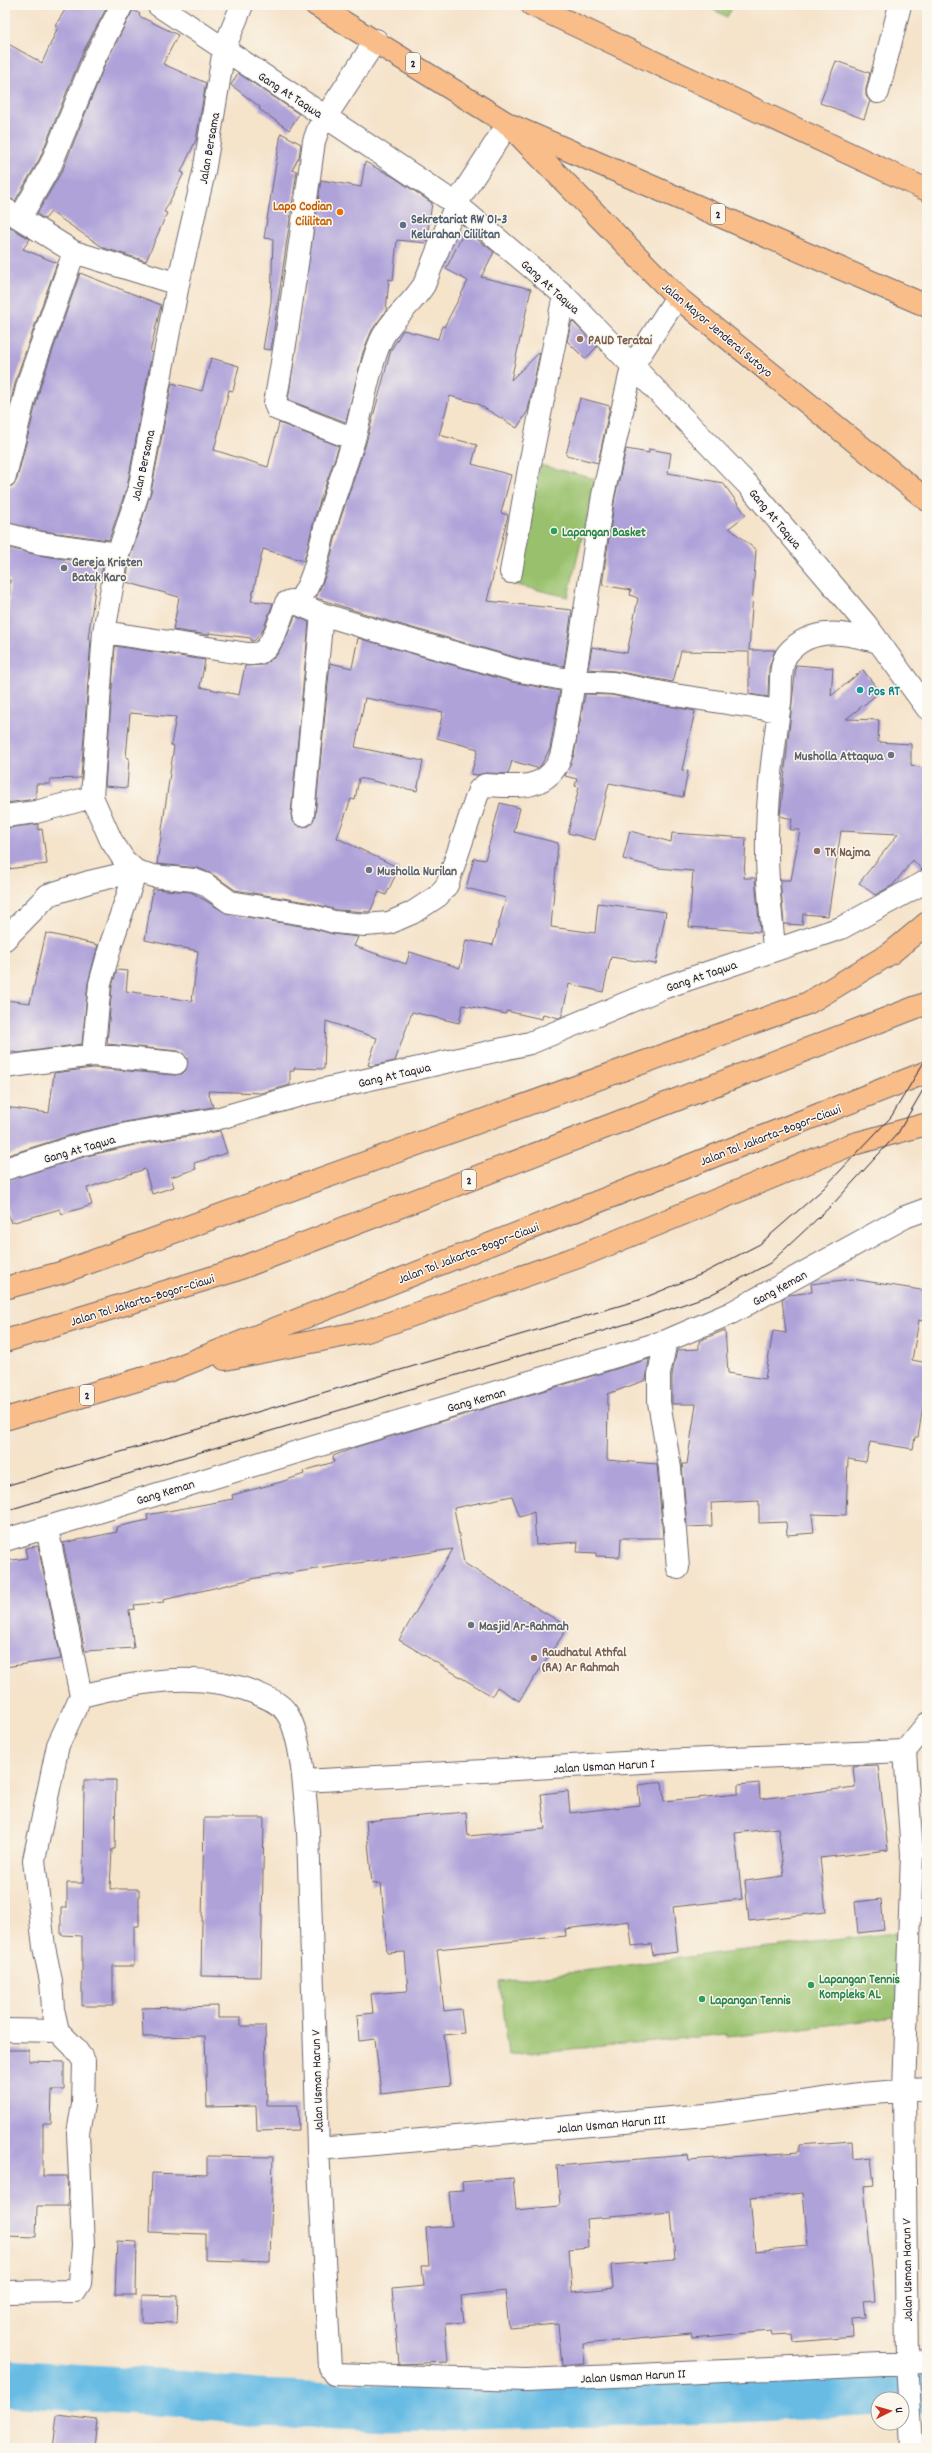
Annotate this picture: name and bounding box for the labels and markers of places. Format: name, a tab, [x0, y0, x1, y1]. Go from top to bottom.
place label: Lapo Codian Cililitan	[273, 198, 332, 232]
marker: Lapo Codian Cililitan	[335, 207, 345, 217]
place label: Sekretariat RW 01-3 Kelurahan Cililitan	[411, 211, 507, 245]
marker: Sekretariat RW 01-3 Kelurahan Cililitan	[398, 220, 408, 230]
place label: PAUD Teratai	[588, 332, 653, 351]
marker: PAUD Teratai	[575, 334, 585, 344]
place label: Lapangan Basket	[562, 524, 646, 543]
marker: Lapangan Basket	[549, 526, 559, 536]
place label: Gereja Kristen Batak Karo	[72, 554, 143, 588]
marker: Gereja Kristen Batak Karo	[59, 563, 69, 573]
place label: Pos RT	[868, 683, 900, 702]
marker: Pos RT	[855, 685, 865, 695]
place label: Musholla Attaqwa	[794, 748, 884, 767]
marker: Musholla Attaqwa	[886, 750, 896, 760]
place label: TK Najma	[825, 844, 871, 863]
marker: TK Najma	[812, 846, 822, 856]
place label: Musholla Nurilan	[377, 863, 457, 882]
marker: Musholla Nurilan	[364, 865, 374, 875]
place label: Masjid Ar-Rahmah	[479, 1618, 569, 1637]
marker: Masjid Ar-Rahmah	[466, 1620, 476, 1630]
place label: Raudhatul Athfal (RA) Ar Rahmah	[542, 1644, 627, 1678]
marker: Raudhatul Athfal (RA) Ar Rahmah	[529, 1653, 539, 1663]
place label: Lapangan Tennis Kompleks AL	[819, 1971, 901, 2005]
marker: Lapangan Tennis Kompleks AL	[806, 1980, 816, 1990]
place label: Lapangan Tennis	[710, 1992, 792, 2011]
marker: Lapangan Tennis	[697, 1994, 707, 2004]

